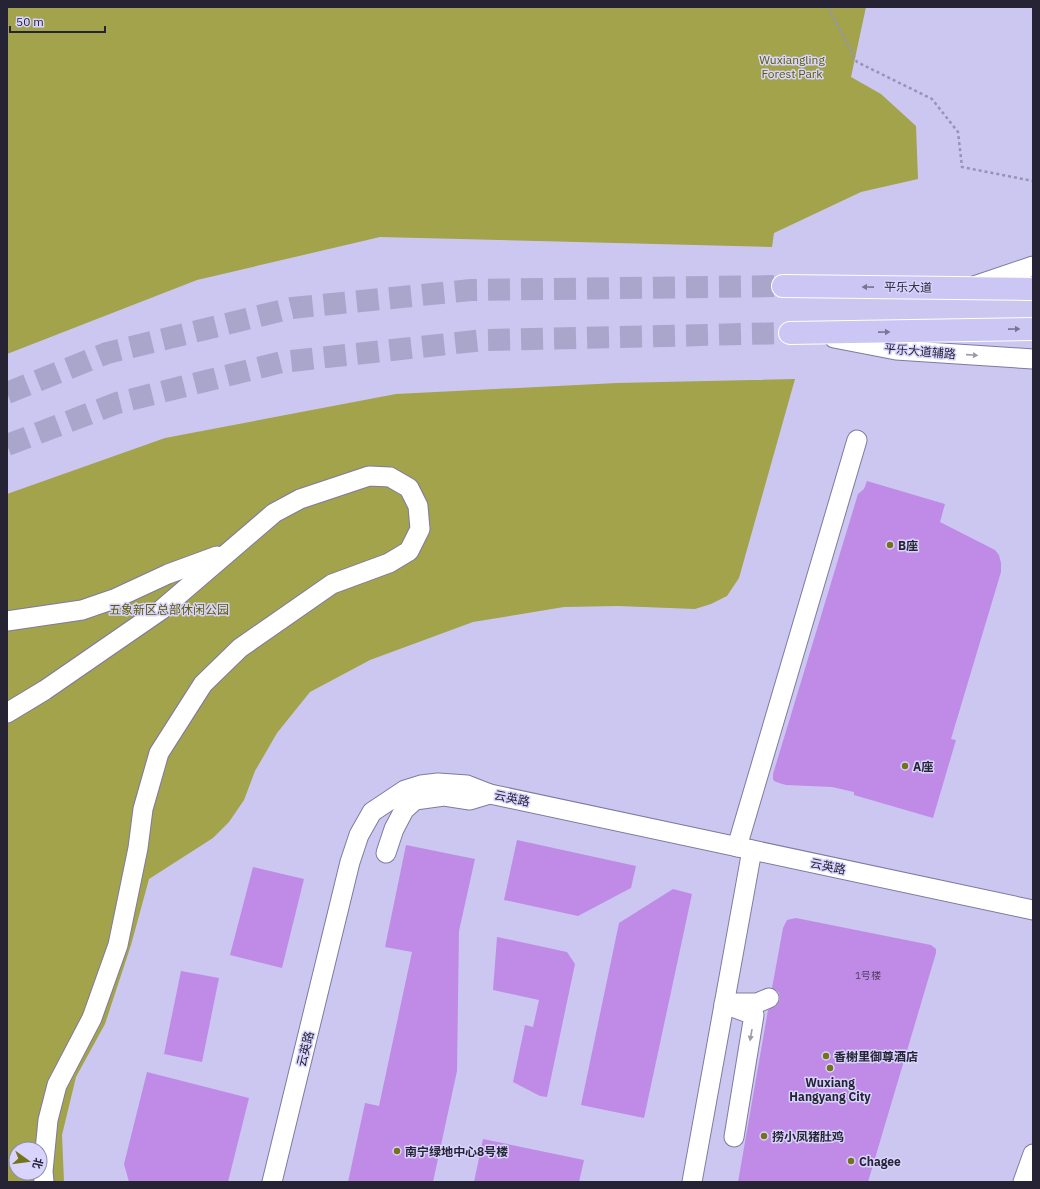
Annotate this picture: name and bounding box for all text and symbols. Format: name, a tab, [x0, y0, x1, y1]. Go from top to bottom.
scale bar	[10, 8, 105, 34]
text: 50 m	[16, 14, 44, 29]
park label: Wuxiangling Forest Park	[759, 52, 825, 81]
street label: 平乐大道	[884, 279, 932, 295]
one-way arrow	[861, 284, 874, 290]
one-way arrow	[1008, 326, 1021, 332]
one-way arrow	[878, 328, 891, 335]
street label: 平乐大道辅路	[883, 340, 957, 362]
one-way arrow	[966, 352, 978, 359]
place label: B座	[898, 538, 918, 553]
marker: B座	[885, 540, 895, 550]
park label: 五象新区总部休闲公园	[109, 602, 229, 617]
place label: A座	[913, 759, 933, 774]
marker: A座	[900, 761, 910, 771]
street label: 云英路	[493, 787, 531, 809]
street label: 云英路	[809, 855, 847, 877]
house number: 1号楼	[855, 969, 881, 982]
one-way arrow	[748, 1029, 754, 1042]
street label: 云英路	[293, 1030, 317, 1068]
place label: 香榭里御尊酒店	[834, 1049, 918, 1064]
marker: 香榭里御尊酒店	[821, 1051, 831, 1061]
marker: Wuxiang Hangyang City	[825, 1063, 835, 1073]
place label: Wuxiang Hangyang City	[789, 1075, 871, 1104]
place label: 捞小凤猪肚鸡	[772, 1129, 844, 1144]
marker: 捞小凤猪肚鸡	[759, 1131, 769, 1141]
north arrow	[8, 1141, 48, 1181]
place label: 南宁绿地中心8号楼	[405, 1144, 508, 1159]
marker: 南宁绿地中心8号楼	[392, 1146, 402, 1156]
place label: Chagee	[859, 1154, 901, 1169]
text: 北	[30, 1156, 46, 1170]
marker: Chagee	[846, 1156, 856, 1166]

